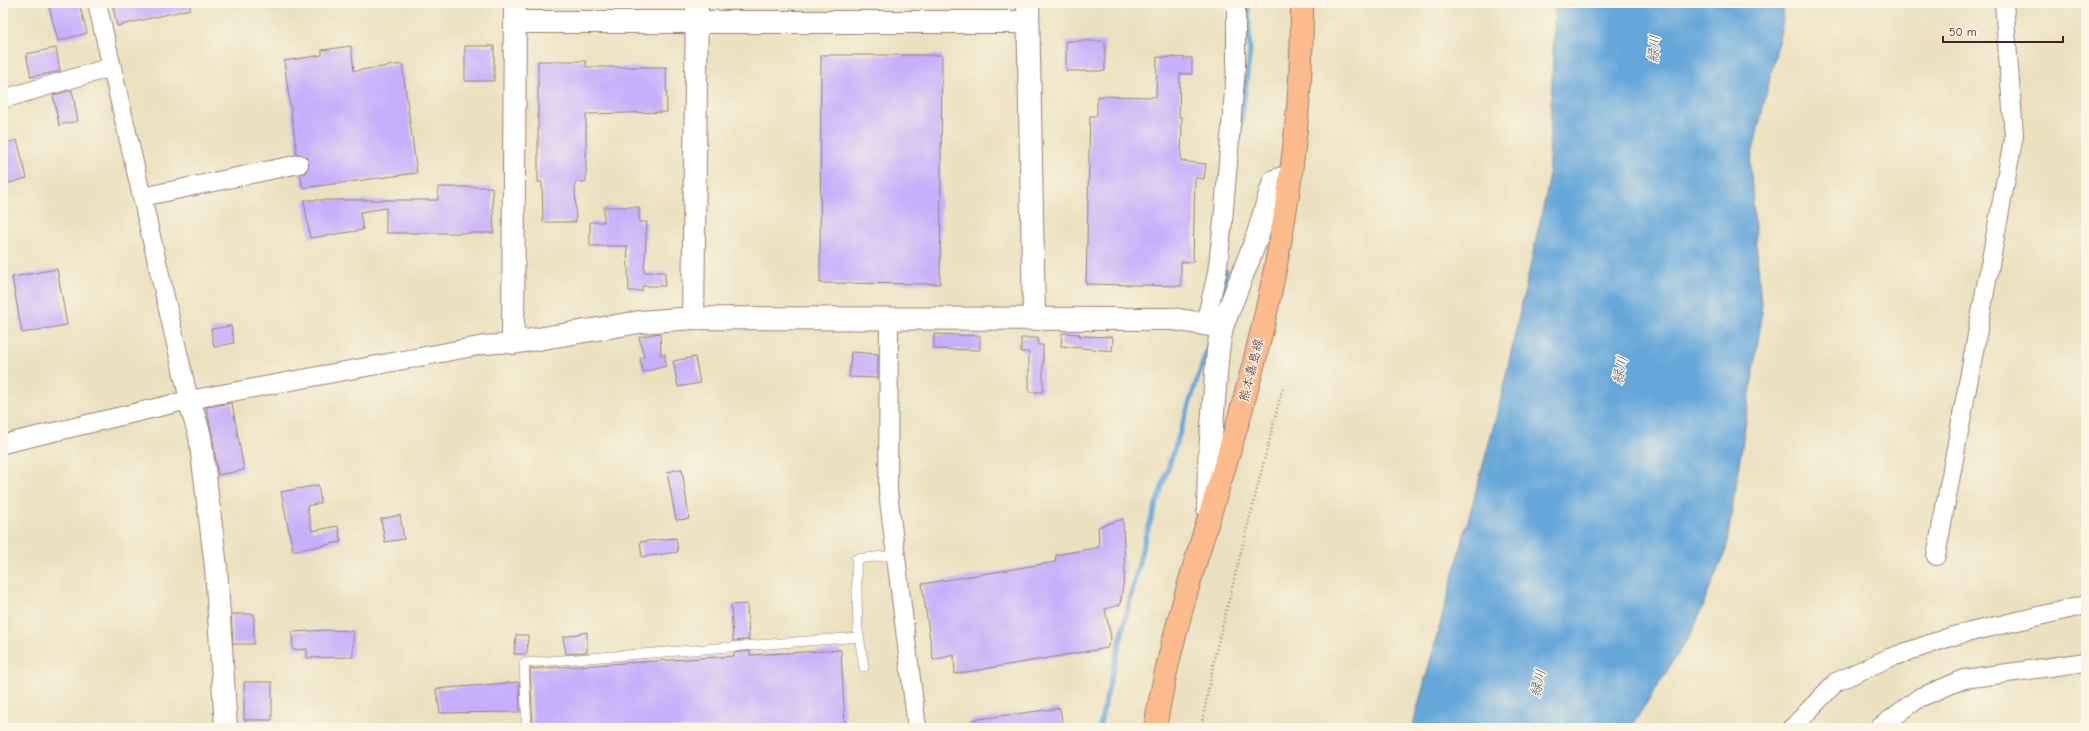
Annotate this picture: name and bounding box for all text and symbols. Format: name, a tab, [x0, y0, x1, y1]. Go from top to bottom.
scale bar	[1943, 18, 2063, 44]
text: 50 m	[1949, 25, 1977, 39]
water label: 緑川	[1645, 34, 1663, 64]
street label: 熊本嘉島線	[1236, 336, 1266, 403]
water label: 緑川	[1609, 355, 1631, 385]
water label: 緑川	[1527, 667, 1549, 699]

